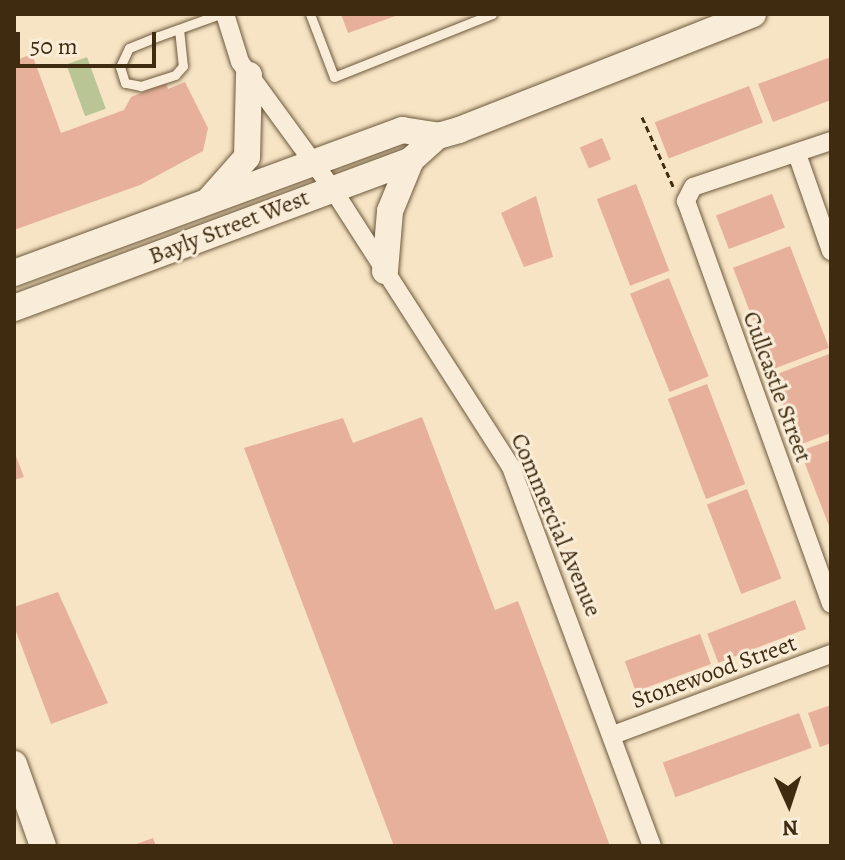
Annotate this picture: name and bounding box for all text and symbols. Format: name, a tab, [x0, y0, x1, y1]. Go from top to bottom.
scale bar	[20, 16, 160, 66]
text: 50 m	[30, 30, 78, 62]
street label: Bayly Street West	[145, 183, 313, 271]
street label: Cullcastle Street	[736, 307, 818, 467]
street label: Commercial Avenue	[504, 429, 608, 621]
street label: Stonewood Street	[628, 629, 800, 715]
north arrow	[749, 764, 829, 844]
text: N	[781, 813, 799, 843]

